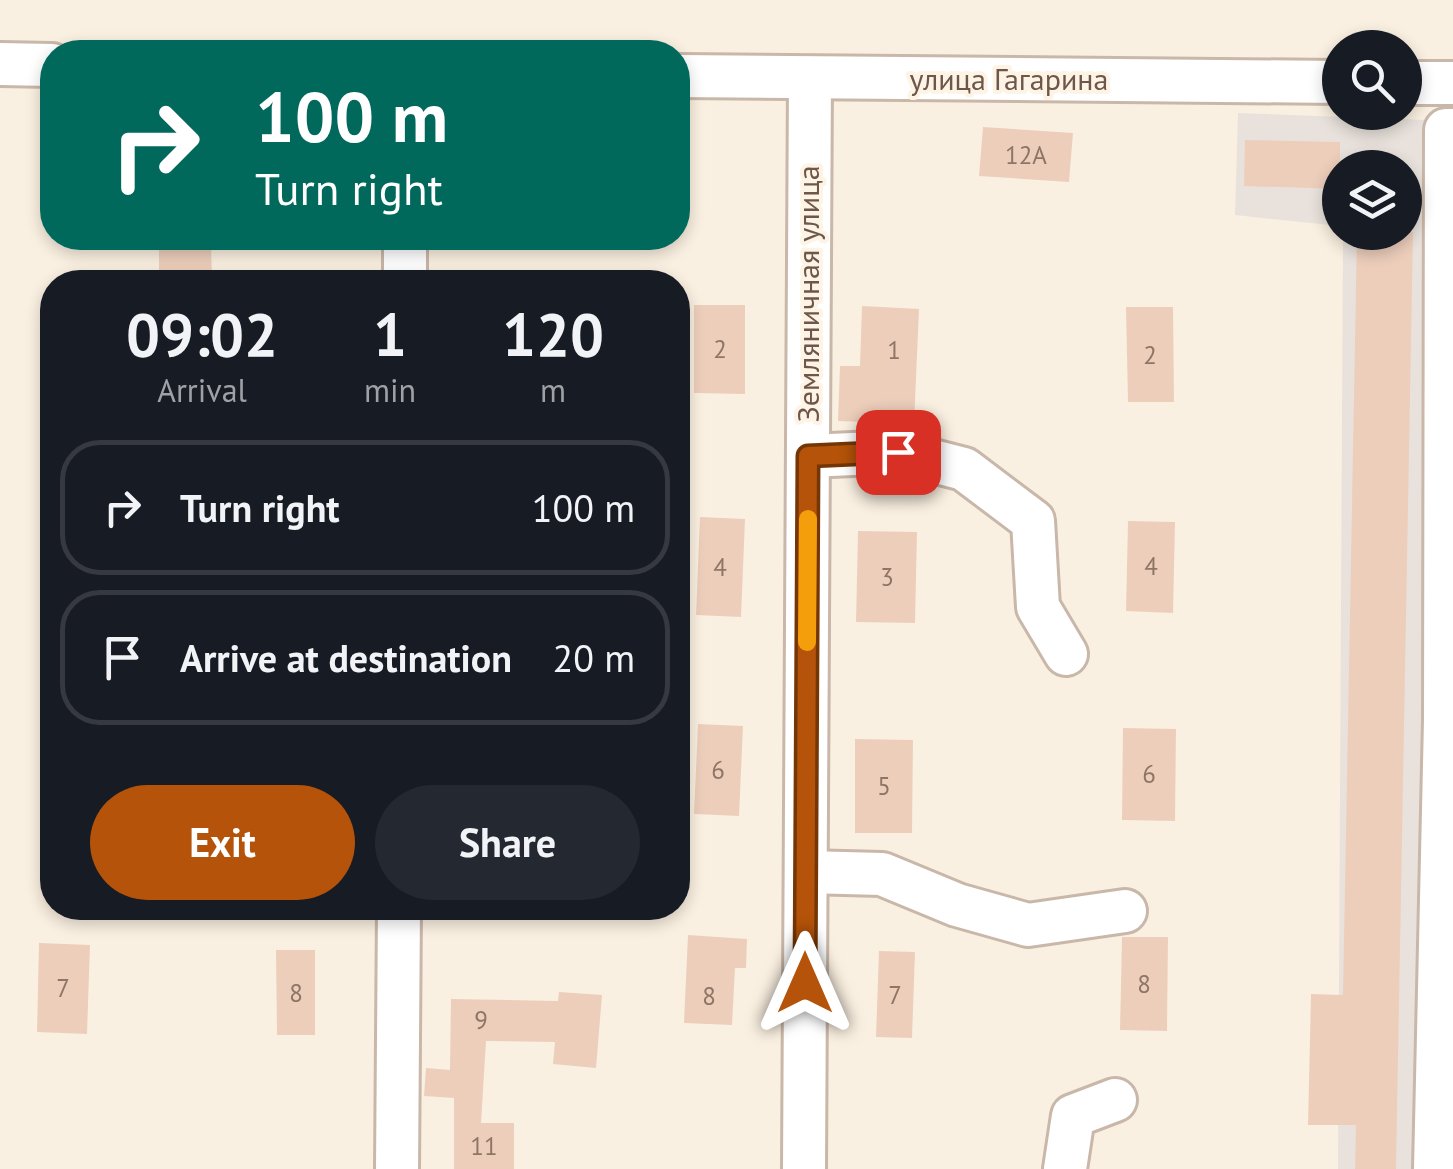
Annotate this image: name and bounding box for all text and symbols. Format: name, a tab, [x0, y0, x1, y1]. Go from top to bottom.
map controls	[1322, 30, 1422, 250]
button: search	[1322, 30, 1422, 130]
street label: улица Гагарина	[910, 59, 1108, 98]
text: 100 m	[255, 71, 448, 161]
icon: right	[90, 80, 220, 210]
house number: 12А	[1005, 139, 1047, 171]
button: layers	[1322, 150, 1422, 250]
text: Turn right	[255, 159, 443, 217]
street label: Земляничная улица	[788, 165, 827, 423]
text: 09:02	[126, 295, 278, 373]
text: 1	[373, 295, 407, 373]
text: 120	[502, 295, 604, 373]
house number: 2	[713, 333, 727, 365]
house number: 1	[887, 334, 901, 366]
house number: 2	[1143, 339, 1157, 371]
text: Arrival	[157, 369, 247, 411]
text: min	[364, 369, 416, 411]
text: m	[540, 369, 566, 411]
pin	[856, 410, 941, 495]
icon: arrive	[871, 425, 926, 480]
icon: right	[95, 480, 150, 535]
text: Turn right	[180, 483, 340, 532]
text: 100 m	[532, 483, 635, 532]
house number: 4	[1144, 550, 1158, 582]
house number: 4	[713, 551, 727, 583]
house number: 3	[880, 561, 894, 593]
icon: arrive	[95, 630, 150, 685]
text: Arrive at destination	[180, 633, 512, 682]
text: 20 m	[553, 633, 635, 682]
house number: 6	[711, 754, 725, 786]
house number: 6	[1142, 758, 1156, 790]
house number: 5	[877, 770, 891, 802]
button: Exit	[90, 785, 355, 900]
button: Share	[375, 785, 640, 900]
position arrow	[753, 931, 857, 1035]
house number: 8	[1137, 968, 1151, 1000]
house number: 7	[56, 972, 70, 1004]
house number: 8	[289, 977, 303, 1009]
house number: 7	[888, 979, 902, 1011]
house number: 8	[702, 980, 716, 1012]
house number: 9	[474, 1004, 488, 1036]
house number: 11	[470, 1130, 498, 1162]

